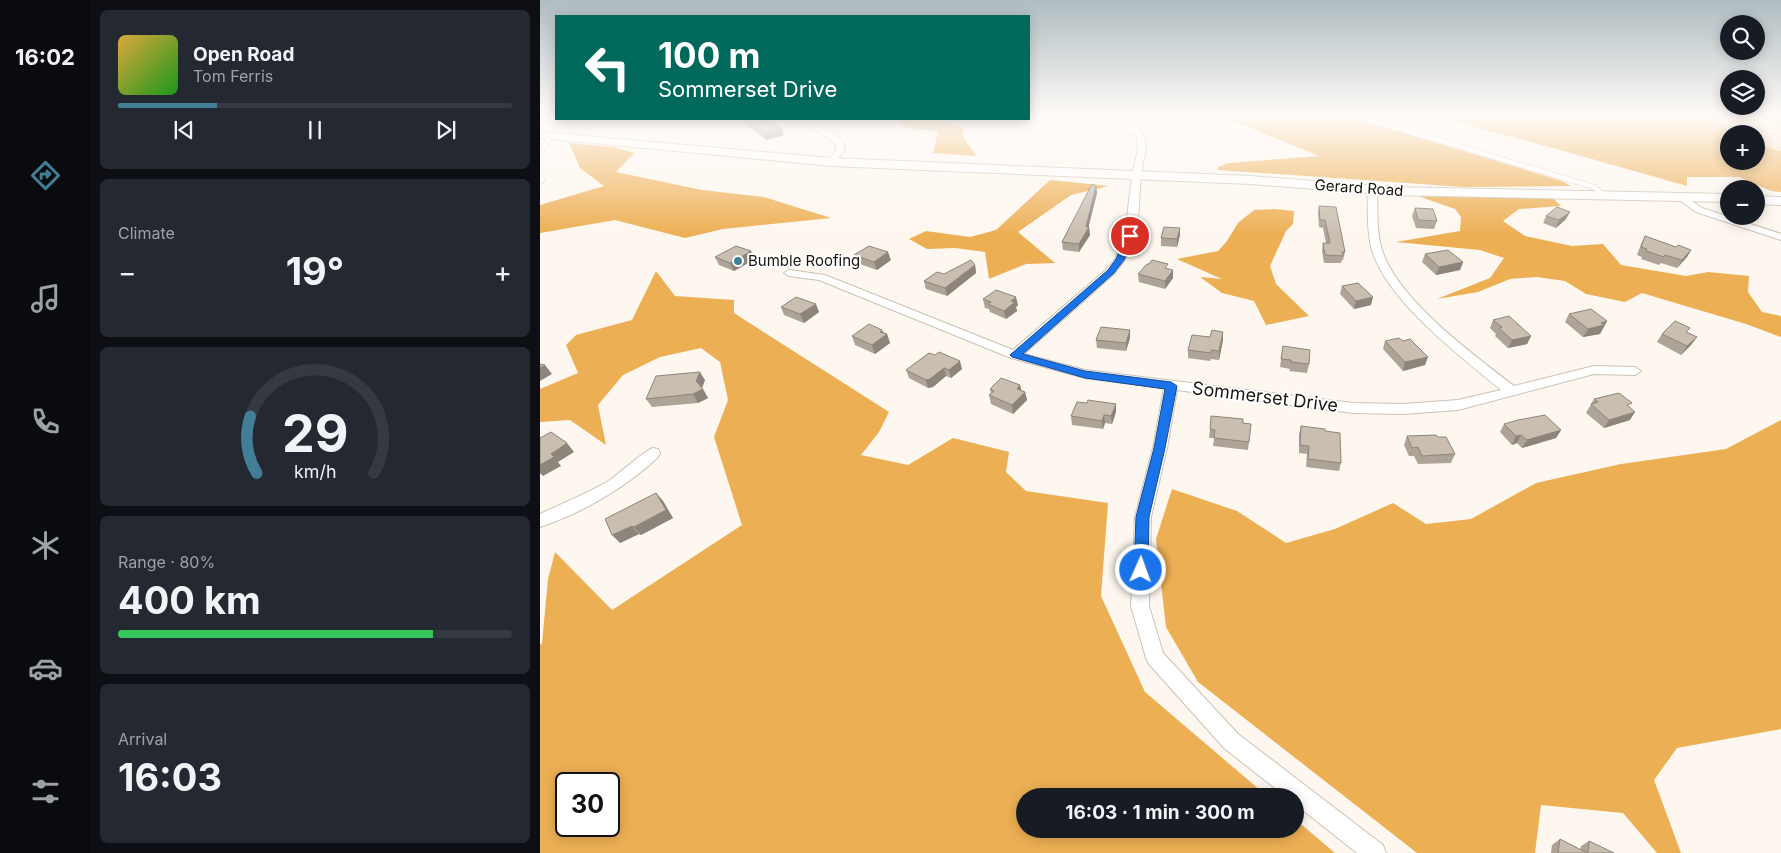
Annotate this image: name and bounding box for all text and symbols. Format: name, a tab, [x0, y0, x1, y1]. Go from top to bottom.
map controls	[1720, 15, 1765, 225]
button: search	[1720, 15, 1765, 60]
text: 100 m	[658, 34, 761, 76]
icon: left	[575, 35, 640, 100]
text: Open Road	[193, 43, 294, 66]
text: 16:02	[15, 44, 75, 70]
text: Tom Ferris	[193, 66, 273, 86]
button: layers	[1720, 70, 1765, 115]
text: Sommerset Drive	[658, 76, 837, 102]
icon: previous	[170, 116, 198, 144]
icon: pause	[301, 116, 329, 144]
icon: next	[432, 116, 460, 144]
button: +	[1720, 125, 1765, 170]
icon: directions	[28, 158, 63, 193]
street label: Gerard Road	[1314, 175, 1404, 200]
button: −	[1720, 180, 1765, 225]
pin	[1109, 215, 1151, 257]
icon: arrive	[1116, 222, 1144, 250]
text: Climate	[118, 223, 175, 243]
text: 19°	[286, 248, 344, 294]
place label: Bumble Roofing	[748, 251, 860, 270]
text: −	[118, 255, 137, 289]
text: +	[493, 255, 512, 289]
marker: Bumble Roofing	[732, 255, 744, 267]
icon: music	[28, 281, 63, 316]
street label: Sommerset Drive	[1191, 377, 1339, 416]
text: 29	[282, 402, 348, 465]
icon: phone	[28, 404, 63, 439]
text: km/h	[294, 461, 336, 482]
icon: climate	[28, 528, 63, 563]
position arrow	[1114, 543, 1166, 595]
text: Range · 80%	[118, 552, 215, 572]
text: 400 km	[118, 577, 261, 623]
icon: car	[28, 651, 63, 686]
text: Arrival	[118, 729, 167, 749]
text: 16:03	[118, 754, 222, 800]
speed limit sign: 30	[555, 772, 620, 837]
icon: filters	[28, 774, 63, 809]
text: 16:03 · 1 min · 300 m	[1065, 801, 1255, 824]

